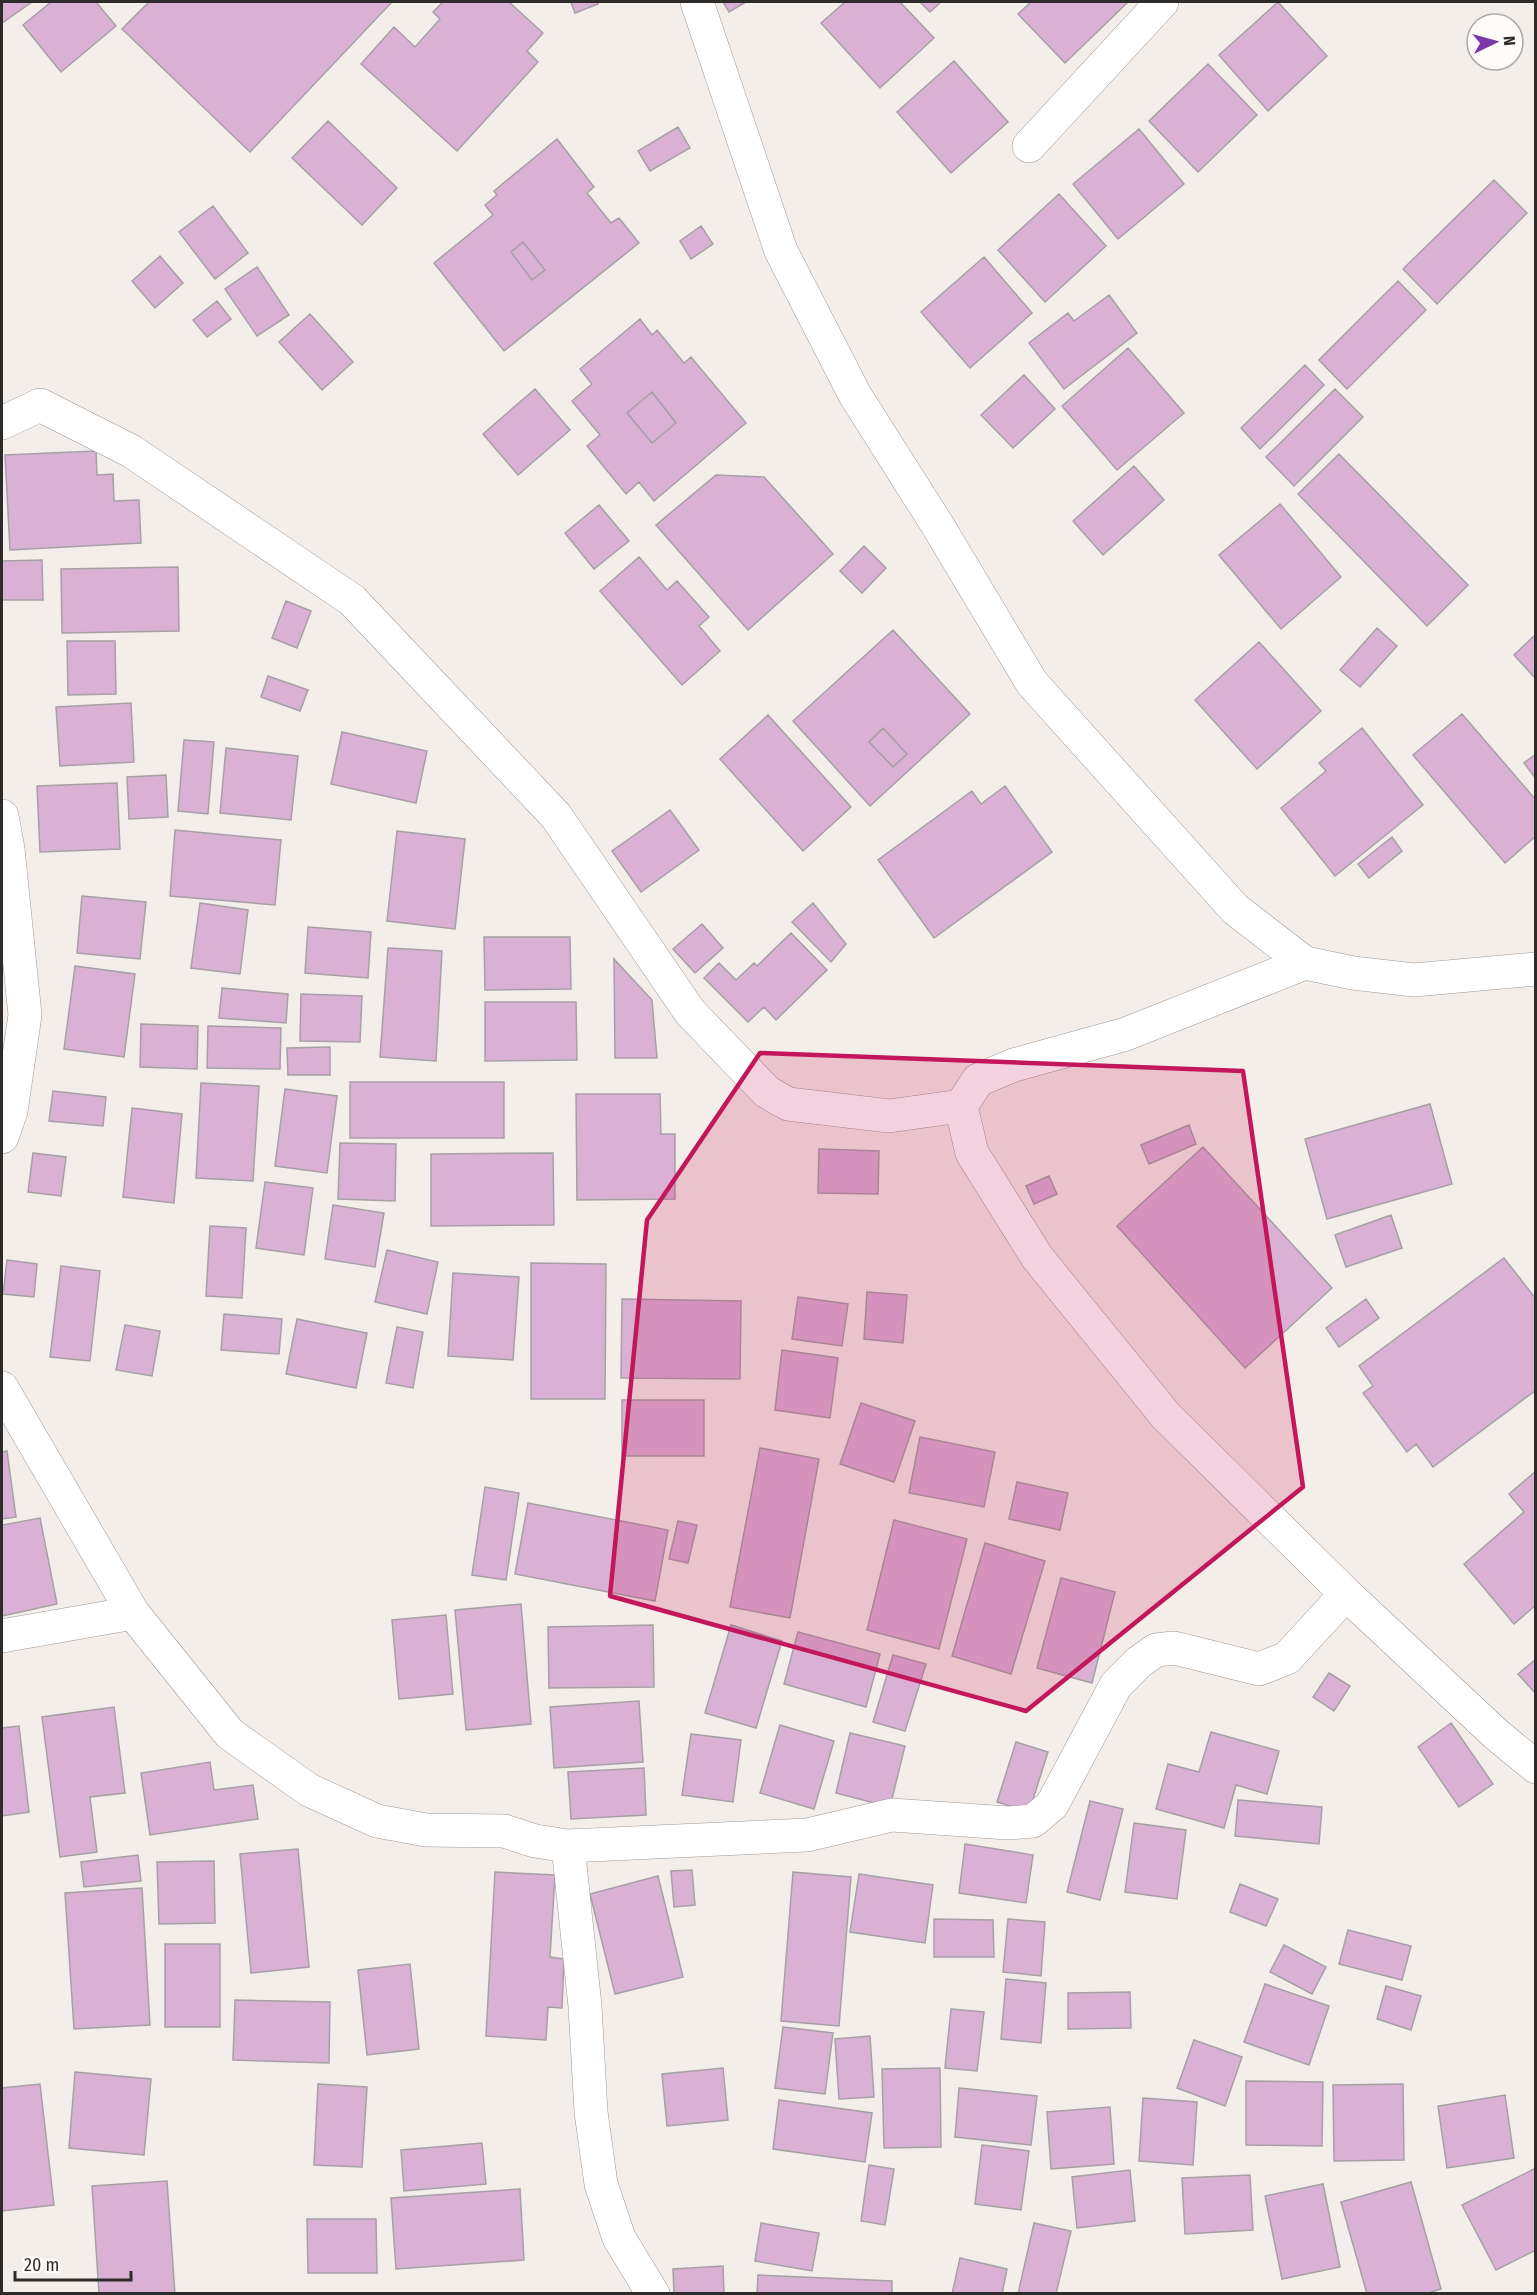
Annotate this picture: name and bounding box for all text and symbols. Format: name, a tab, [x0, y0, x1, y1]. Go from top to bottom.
north arrow	[1465, 12, 1525, 72]
text: N	[1500, 35, 1519, 46]
scale bar	[15, 2244, 130, 2282]
text: 20 m	[24, 2254, 59, 2276]

